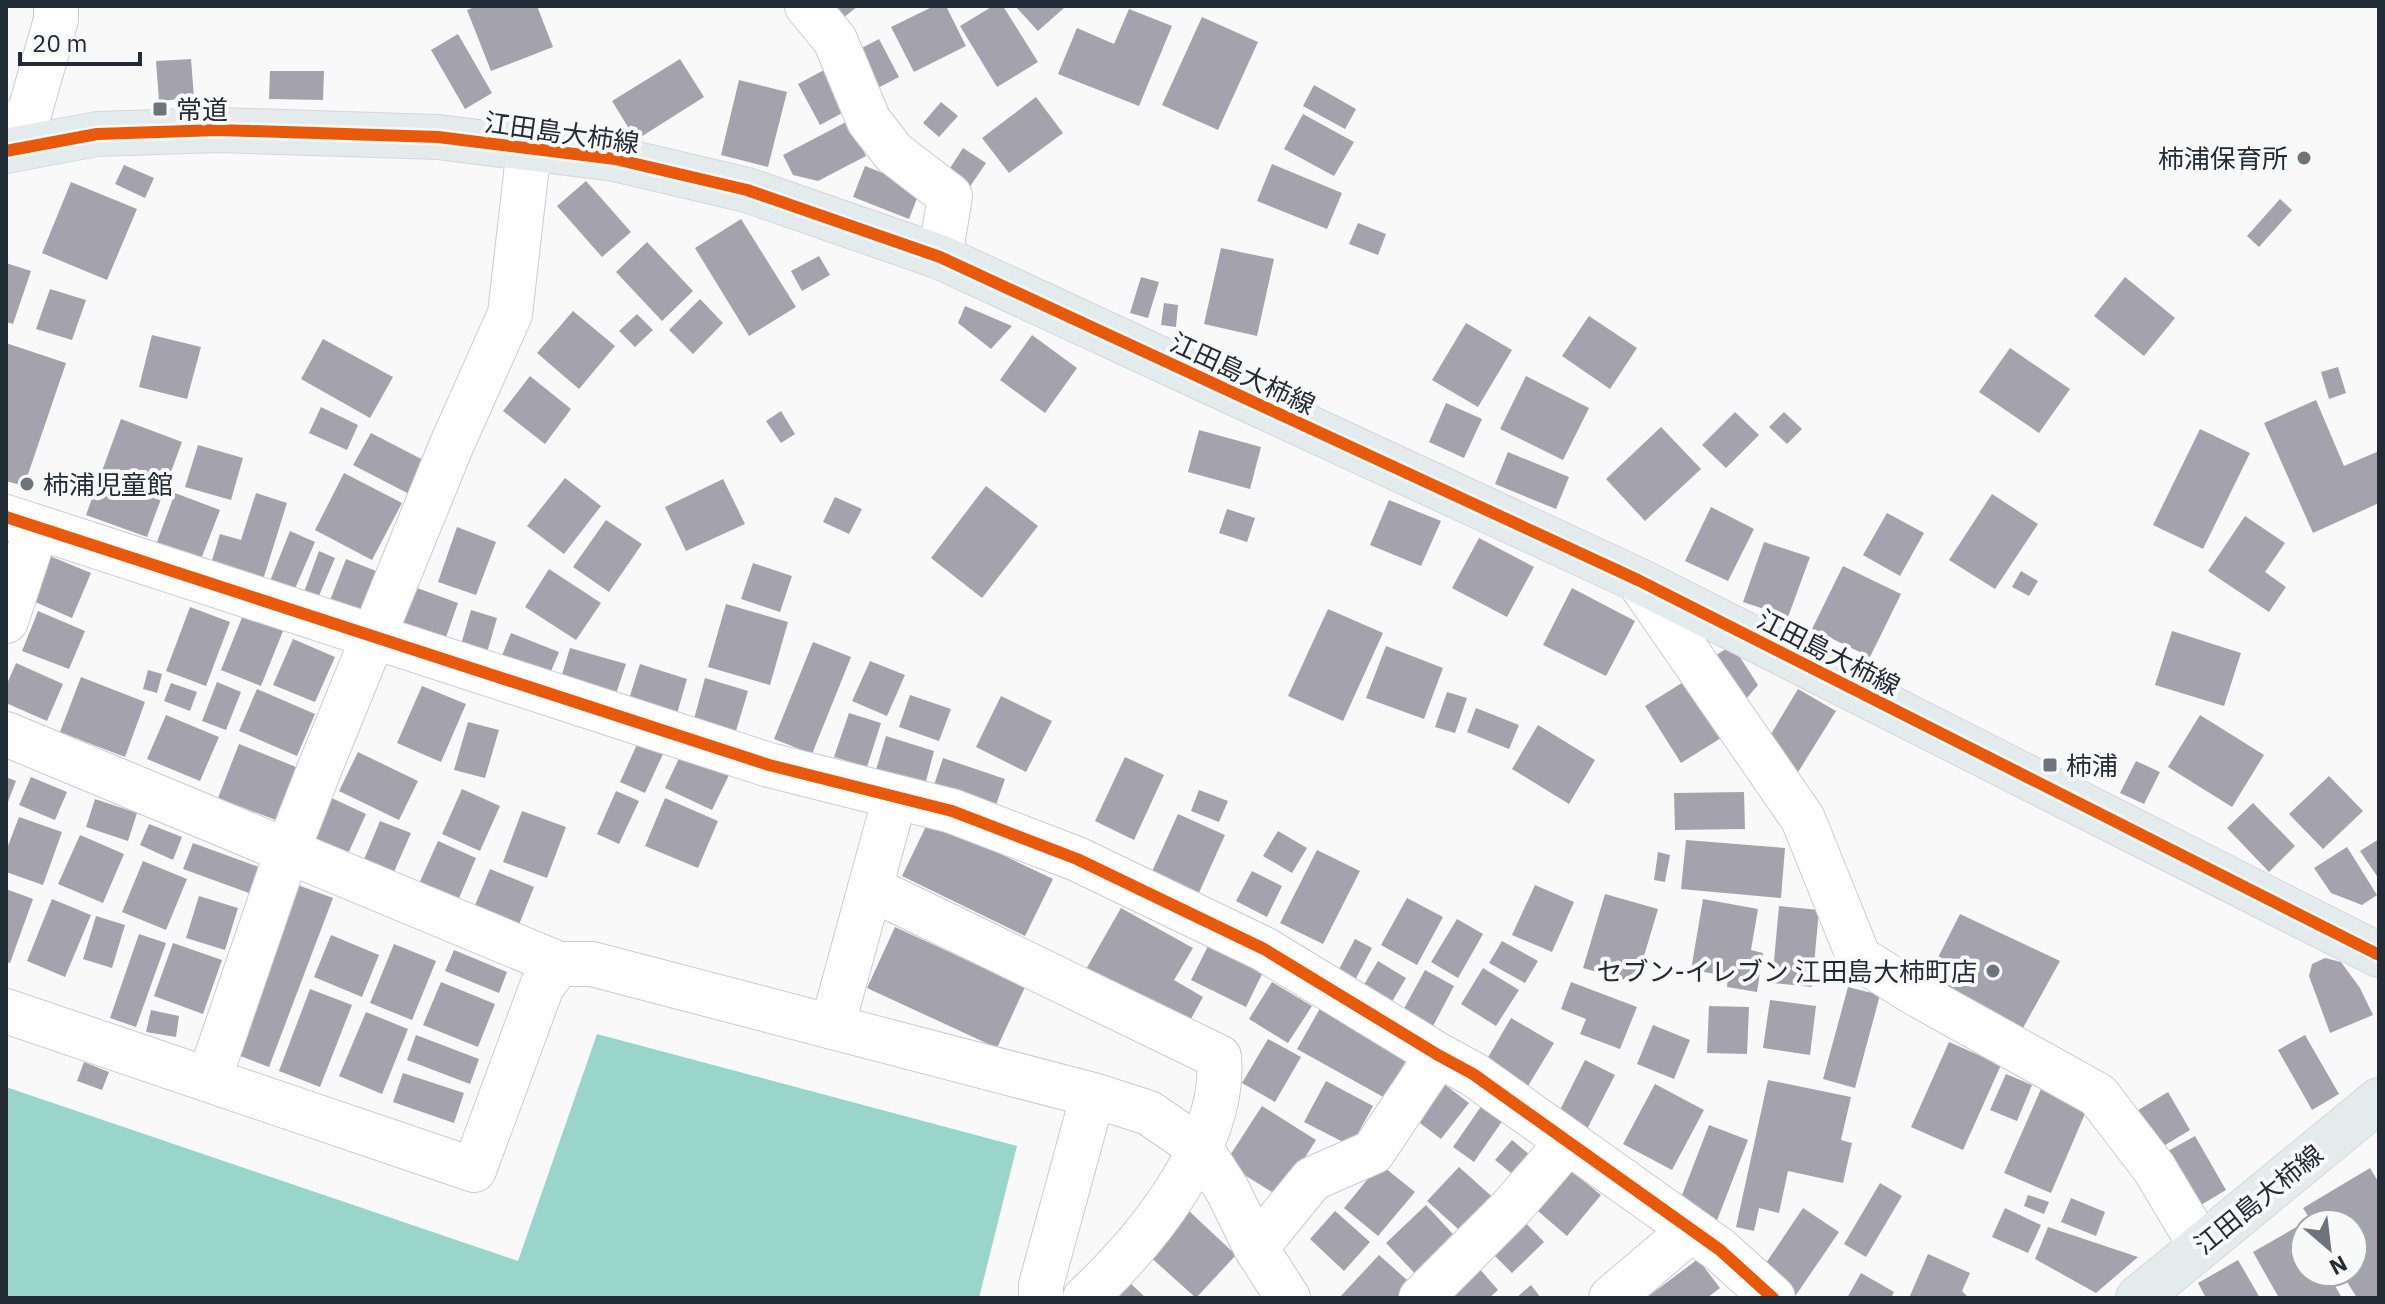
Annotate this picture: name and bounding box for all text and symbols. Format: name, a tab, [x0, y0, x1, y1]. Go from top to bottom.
scale bar	[20, 16, 140, 66]
text: 20 m	[32, 27, 87, 59]
place label: 常道	[176, 92, 228, 126]
marker: 常道	[151, 100, 169, 118]
street label: 江田島大柿線	[482, 104, 642, 160]
place label: 柿浦保育所	[2158, 141, 2288, 175]
marker: 柿浦保育所	[2295, 149, 2313, 167]
street label: 江田島大柿線	[1165, 325, 1321, 421]
place label: 柿浦児童館	[43, 467, 173, 501]
marker: 柿浦児童館	[18, 475, 36, 493]
street label: 江田島大柿線	[1752, 601, 1906, 703]
place label: 柿浦	[2066, 748, 2118, 782]
marker: 柿浦	[2041, 756, 2059, 774]
place label: セブン-イレブン 江田島大柿町店	[1596, 954, 1977, 988]
marker: セブン-イレブン 江田島大柿町店	[1984, 962, 2002, 980]
street label: 江田島大柿線	[2187, 1137, 2329, 1261]
north arrow	[2289, 1208, 2369, 1288]
text: N	[2325, 1250, 2352, 1283]

